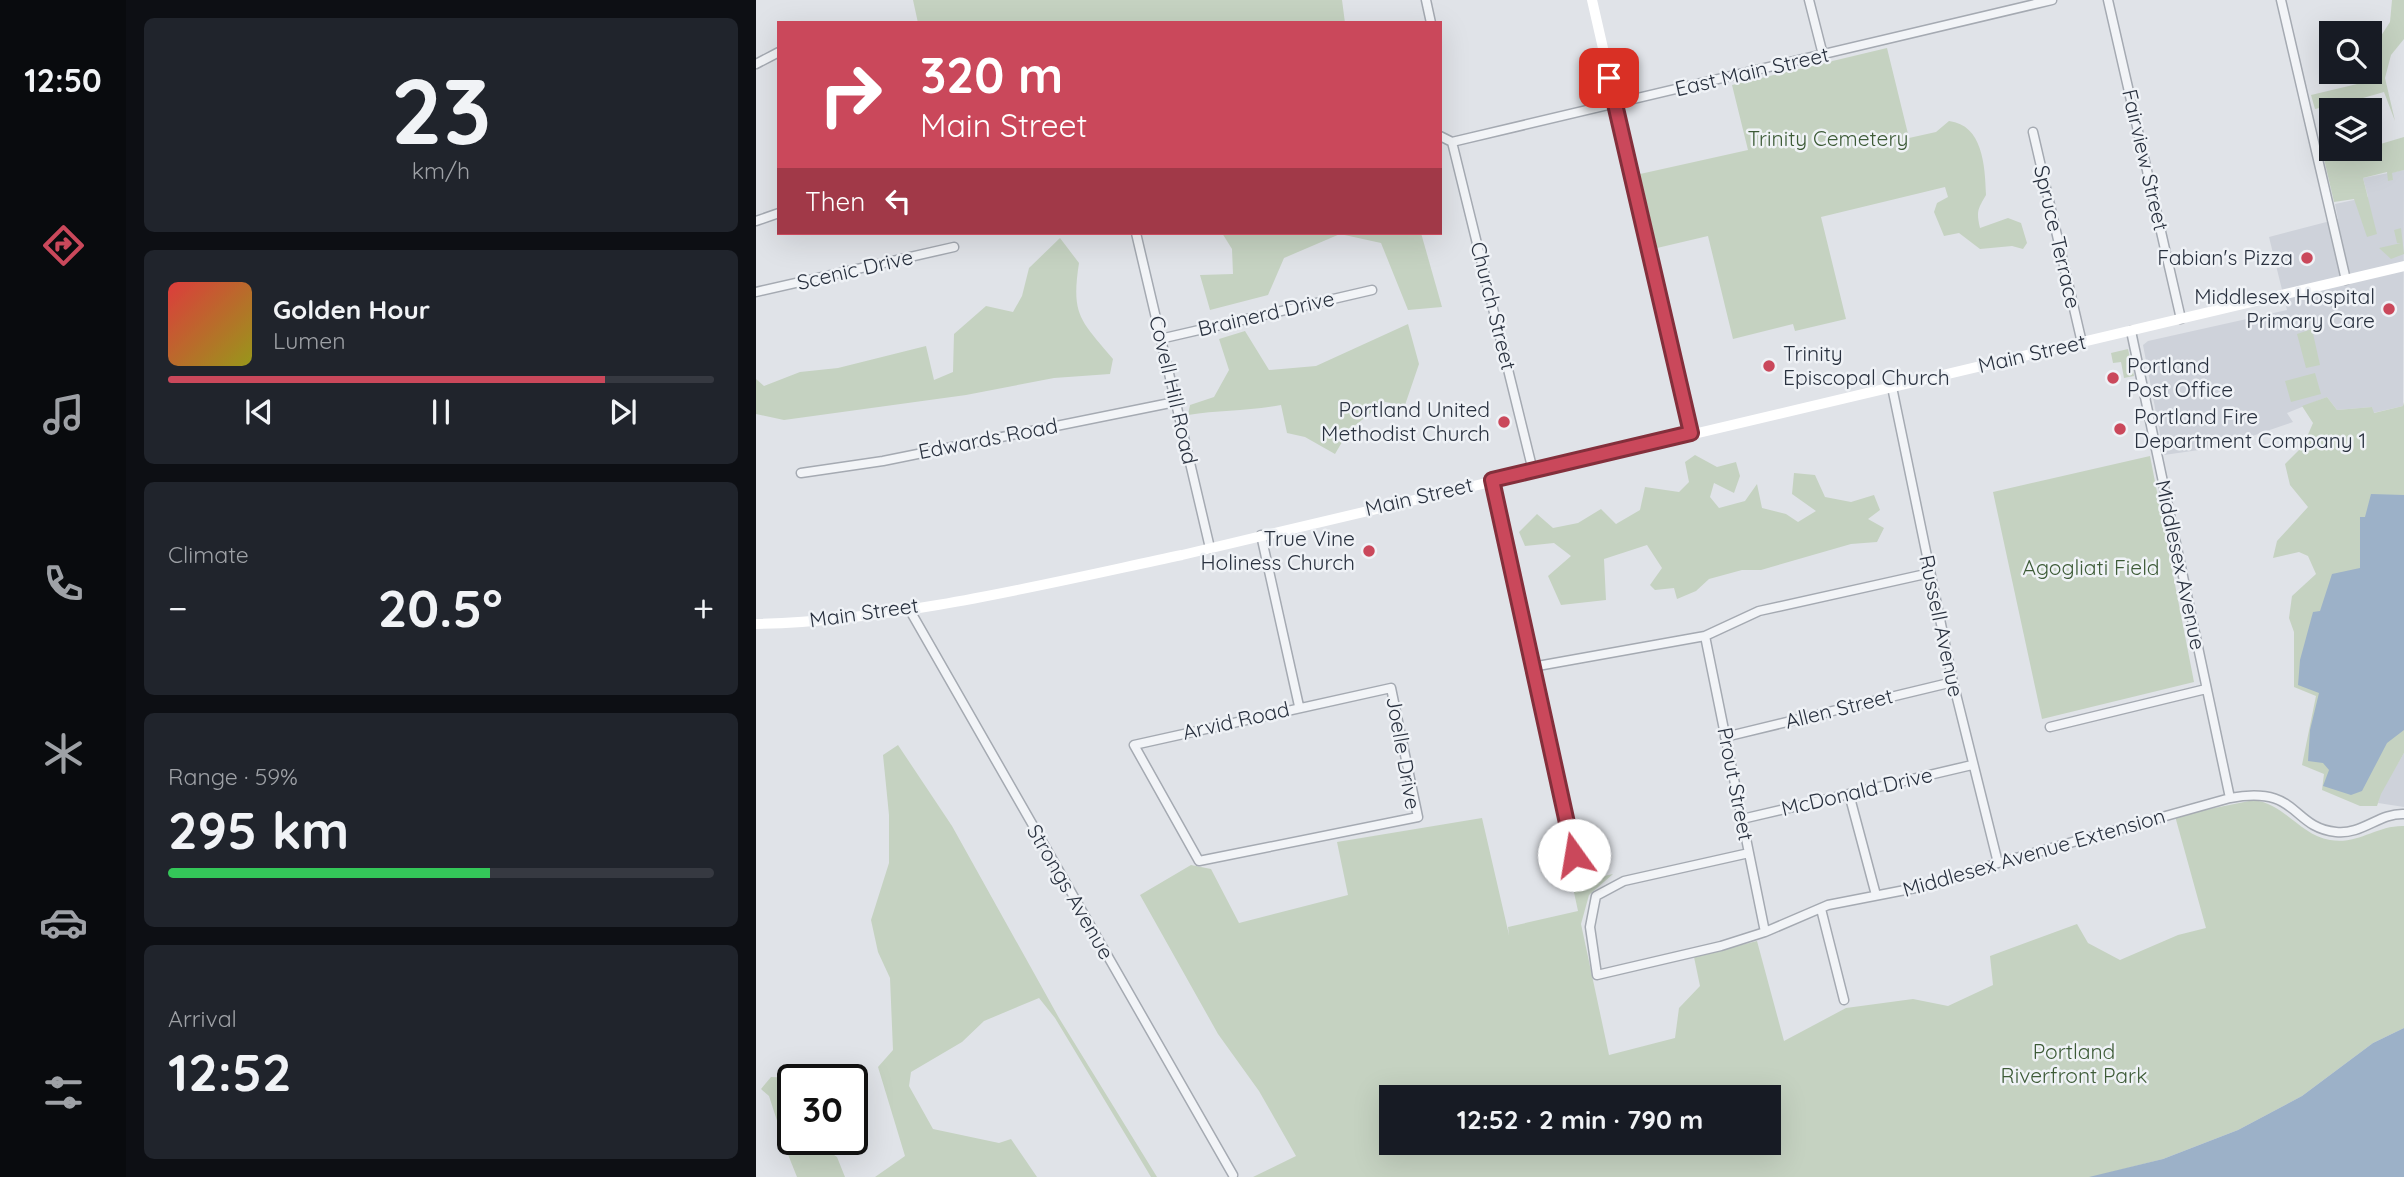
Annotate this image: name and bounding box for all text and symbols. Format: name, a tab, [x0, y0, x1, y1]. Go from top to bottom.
map controls	[2319, 21, 2382, 161]
button: search	[2319, 21, 2382, 84]
street label: East Main Street	[1672, 41, 1831, 101]
text: 320 m	[920, 44, 1063, 105]
pin	[1579, 48, 1639, 108]
icon: right	[805, 49, 896, 140]
text: 23	[391, 53, 491, 167]
icon: arrive	[1590, 59, 1628, 97]
text: 12:50	[24, 60, 102, 100]
street label: Fairview Street	[2117, 87, 2175, 233]
button: layers	[2319, 98, 2382, 161]
text: Main Street	[920, 105, 1087, 145]
park label: Trinity Cemetery	[1748, 125, 1908, 151]
text: km/h	[412, 156, 470, 185]
street label: Spruce Terrace	[2029, 162, 2087, 311]
icon: left	[879, 182, 917, 220]
text: Then	[805, 185, 865, 218]
icon: directions	[39, 221, 88, 270]
street label: Church Street	[1465, 239, 1522, 373]
street label: Scenic Drive	[794, 243, 915, 295]
place label: Fabian's Pizza	[2157, 244, 2293, 270]
marker: Fabian's Pizza	[2299, 250, 2315, 266]
place label: Middlesex Hospital Primary Care	[2194, 283, 2375, 333]
street label: Brainerd Drive	[1195, 285, 1337, 341]
text: Golden Hour	[273, 293, 430, 326]
marker: Middlesex Hospital Primary Care	[2381, 301, 2397, 317]
street label: Covell Hill Road	[1144, 313, 1204, 467]
text: Lumen	[273, 326, 346, 355]
street label: Main Street	[1975, 328, 2088, 378]
place label: Trinity Episcopal Church	[1783, 340, 1950, 390]
place label: Portland Post Office	[2127, 352, 2233, 402]
marker: Trinity Episcopal Church	[1761, 358, 1777, 374]
marker: Portland Post Office	[2105, 370, 2121, 386]
icon: music	[39, 390, 88, 439]
icon: previous	[240, 393, 278, 431]
icon: pause	[422, 393, 460, 431]
icon: next	[604, 393, 642, 431]
place label: Portland United Methodist Church	[1321, 396, 1490, 446]
place label: Portland Fire Department Company 1	[2134, 403, 2366, 453]
street label: Edwards Road	[916, 412, 1060, 464]
marker: Portland United Methodist Church	[1496, 414, 1512, 430]
marker: Portland Fire Department Company 1	[2112, 421, 2128, 437]
street label: Main Street	[1362, 471, 1475, 521]
street label: Middlesex Avenue	[2150, 477, 2212, 652]
place label: True Vine Holiness Church	[1200, 525, 1355, 575]
text: Climate	[168, 540, 249, 569]
marker: True Vine Holiness Church	[1361, 543, 1377, 559]
street label: Russell Avenue	[1914, 552, 1970, 699]
park label: Agogliati Field	[2022, 554, 2160, 580]
icon: phone	[39, 559, 88, 608]
text: 20.5°	[378, 575, 503, 640]
text: −	[168, 584, 188, 632]
text: +	[693, 584, 714, 632]
street label: Main Street	[808, 591, 920, 633]
street label: Allen Street	[1782, 682, 1895, 734]
street label: Joelle Drive	[1381, 694, 1427, 811]
street label: Arvid Road	[1180, 695, 1292, 745]
street label: Prout Street	[1712, 725, 1760, 843]
icon: climate	[39, 729, 88, 778]
street label: McDonald Drive	[1778, 761, 1935, 821]
text: Range · 59%	[168, 762, 298, 791]
text: 295 km	[168, 797, 349, 862]
street label: Middlesex Avenue Extension	[1899, 802, 2168, 902]
position arrow	[1537, 818, 1611, 892]
street label: Strongs Avenue	[1022, 819, 1120, 964]
icon: car	[39, 898, 88, 947]
text: Arrival	[168, 1004, 237, 1033]
park label: Portland Riverfront Park	[2001, 1038, 2147, 1088]
text: 12:52	[168, 1039, 292, 1104]
speed limit sign: 30	[777, 1064, 868, 1155]
icon: filters	[39, 1068, 88, 1117]
text: 12:52 · 2 min · 790 m	[1457, 1103, 1703, 1136]

